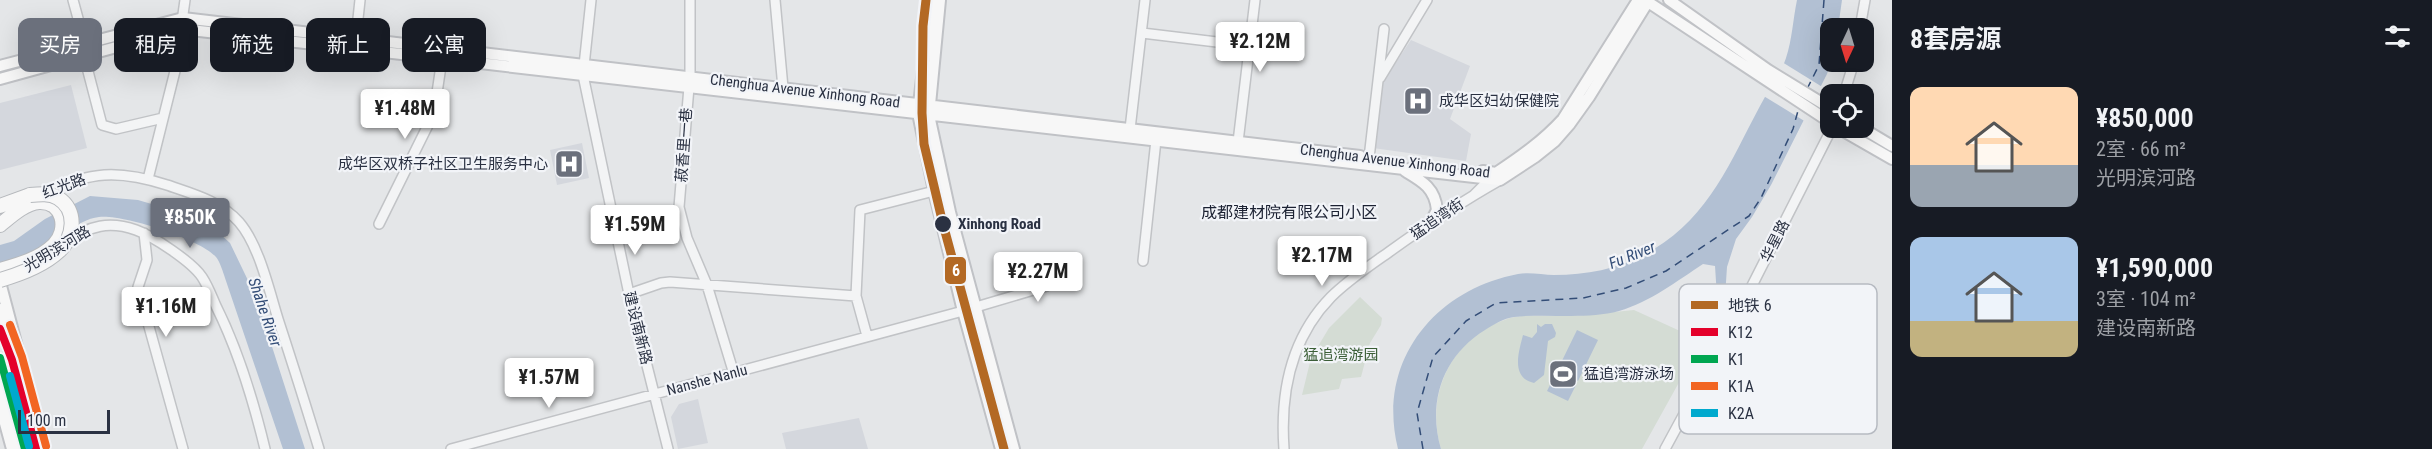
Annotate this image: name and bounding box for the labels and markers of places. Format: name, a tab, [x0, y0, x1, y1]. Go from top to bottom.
pin: ¥2.12M	[1211, 22, 1309, 73]
hospital icon: 成华区妇幼保健院	[1402, 85, 1434, 117]
pin: ¥1.48M	[356, 89, 454, 140]
place label: 成华区妇幼保健院	[1439, 92, 1559, 110]
hospital icon: 成华区双桥子社区卫生服务中心	[553, 148, 585, 180]
place label: 成华区双桥子社区卫生服务中心	[338, 155, 548, 173]
pin: ¥850K	[148, 198, 232, 249]
pin: ¥1.59M	[586, 205, 684, 256]
marker: Xinhong Road	[933, 214, 953, 234]
place label: Xinhong Road	[958, 215, 1041, 233]
pin: ¥2.17M	[1273, 236, 1371, 287]
pin: ¥2.27M	[989, 252, 1087, 303]
pin: ¥1.16M	[117, 287, 215, 338]
pin: ¥1.57M	[500, 358, 598, 409]
sports icon: 猛追湾游泳场	[1547, 358, 1579, 390]
place label: 猛追湾游泳场	[1584, 365, 1674, 383]

